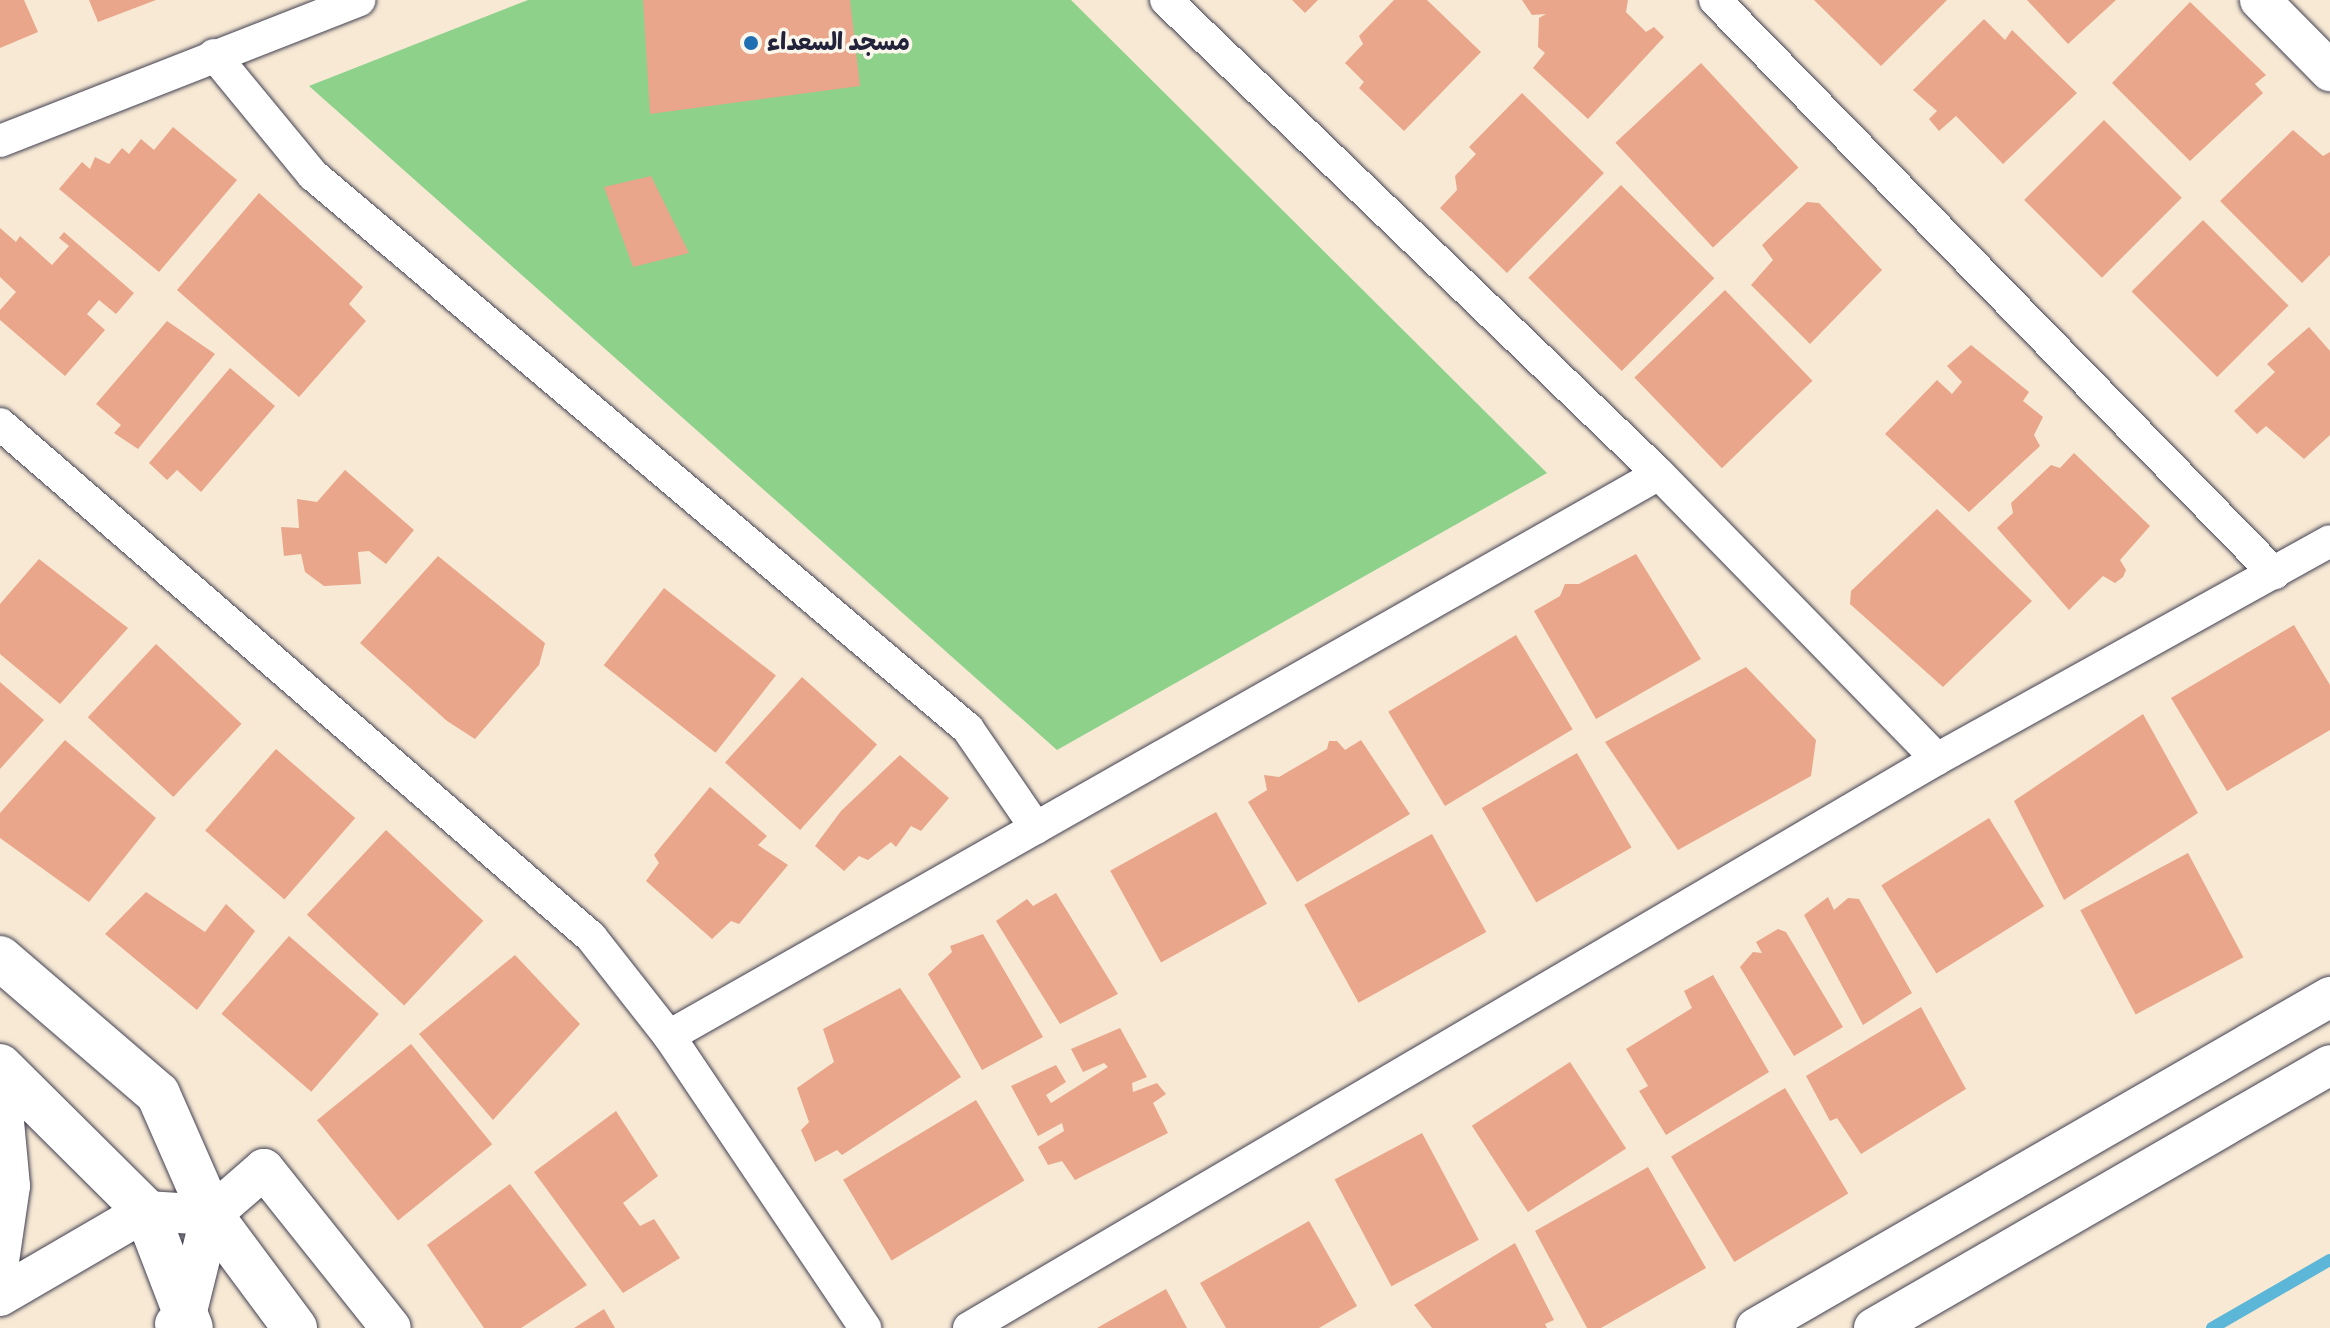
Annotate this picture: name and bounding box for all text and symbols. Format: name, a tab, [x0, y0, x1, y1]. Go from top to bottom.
place label: مسجد السعداء	[767, 29, 910, 57]
marker: مسجد السعداء	[742, 34, 760, 52]

